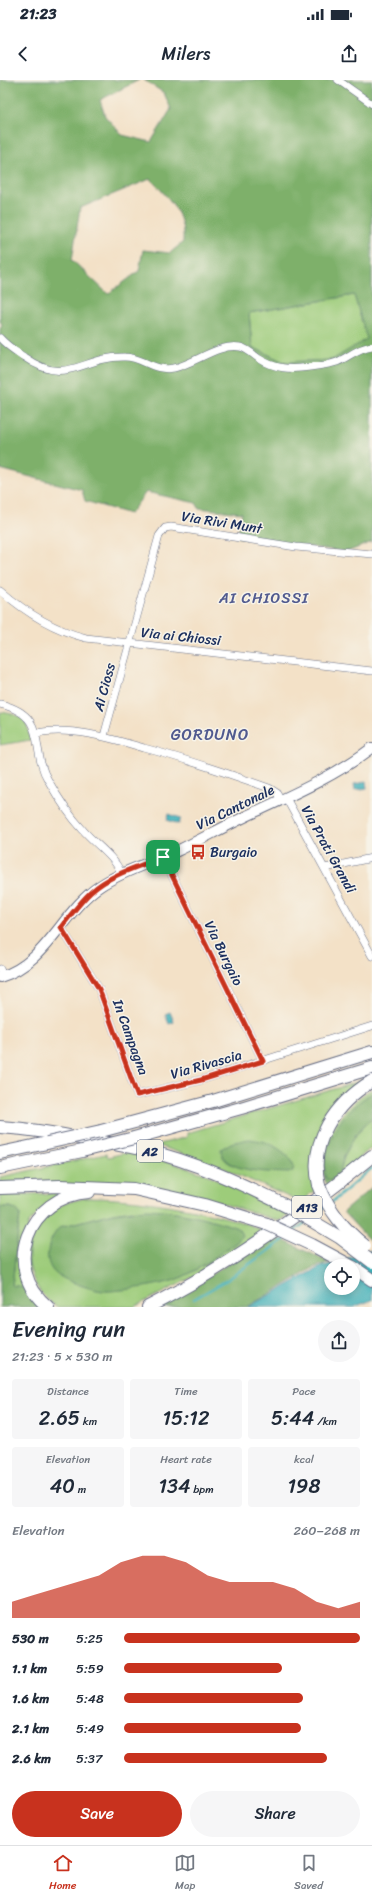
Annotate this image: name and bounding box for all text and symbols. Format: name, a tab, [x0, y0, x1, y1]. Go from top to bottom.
text: 21:23	[20, 1, 57, 27]
text: Milers	[162, 38, 210, 70]
icon: back	[12, 43, 34, 65]
icon: share	[338, 43, 360, 65]
street label: Via Rivi Munt	[180, 504, 265, 541]
district label: AI CHIOSSI	[218, 585, 309, 611]
street label: Via ai Chiossi	[140, 620, 223, 653]
street label: Ai Cioss	[86, 660, 123, 715]
district label: GORDUNO	[171, 720, 249, 749]
street label: Via Cantonale	[192, 778, 279, 837]
street label: Via Prati Grandi	[294, 800, 364, 899]
pin	[146, 840, 180, 874]
place label: Burgaio	[210, 840, 257, 865]
bus stop icon: Burgaio	[189, 843, 207, 861]
icon: arrive	[152, 846, 174, 868]
street label: Via Burgaio	[197, 916, 250, 990]
street label: In Campagna	[105, 995, 156, 1079]
street label: Via Rivascia	[168, 1042, 245, 1087]
road number: A2	[137, 1140, 163, 1162]
road number: A13	[292, 1196, 322, 1218]
map controls	[324, 1259, 360, 1295]
button: locate	[324, 1259, 360, 1295]
text: Evening run	[12, 1310, 125, 1349]
button: share	[318, 1320, 360, 1362]
text: 21:23 · 5 × 530 m	[12, 1345, 112, 1368]
text: Distance	[47, 1382, 89, 1401]
text: Time	[174, 1382, 198, 1401]
text: Pace	[292, 1382, 316, 1401]
text: 2.65	[39, 1401, 80, 1436]
text: 15:12	[163, 1401, 209, 1436]
text: 5:44	[271, 1401, 314, 1436]
text: km	[80, 1412, 97, 1431]
text: /km	[314, 1412, 337, 1431]
text: Elevation	[46, 1450, 90, 1469]
text: Heart rate	[160, 1450, 212, 1469]
text: kcal	[294, 1450, 314, 1469]
text: 40	[50, 1469, 75, 1504]
text: 134	[158, 1469, 190, 1504]
text: 198	[288, 1469, 320, 1504]
text: m	[75, 1480, 86, 1499]
text: bpm	[190, 1480, 214, 1499]
text: Elevation	[12, 1519, 65, 1542]
text: 260–268 m	[293, 1519, 360, 1542]
text: 530 m	[12, 1627, 49, 1650]
text: 5:25	[76, 1627, 103, 1650]
text: 1.1 km	[12, 1657, 47, 1680]
text: 5:59	[76, 1657, 104, 1680]
text: 1.6 km	[12, 1687, 49, 1710]
text: 5:48	[76, 1687, 104, 1710]
text: 2.1 km	[12, 1717, 49, 1740]
text: 5:49	[76, 1717, 104, 1740]
text: 2.6 km	[12, 1747, 51, 1770]
text: 5:37	[76, 1747, 102, 1770]
button: Save	[12, 1791, 182, 1837]
button: Share	[190, 1791, 360, 1837]
tab: Home	[49, 1852, 76, 1895]
tab: Map	[174, 1852, 196, 1895]
tab: Saved	[294, 1852, 323, 1895]

